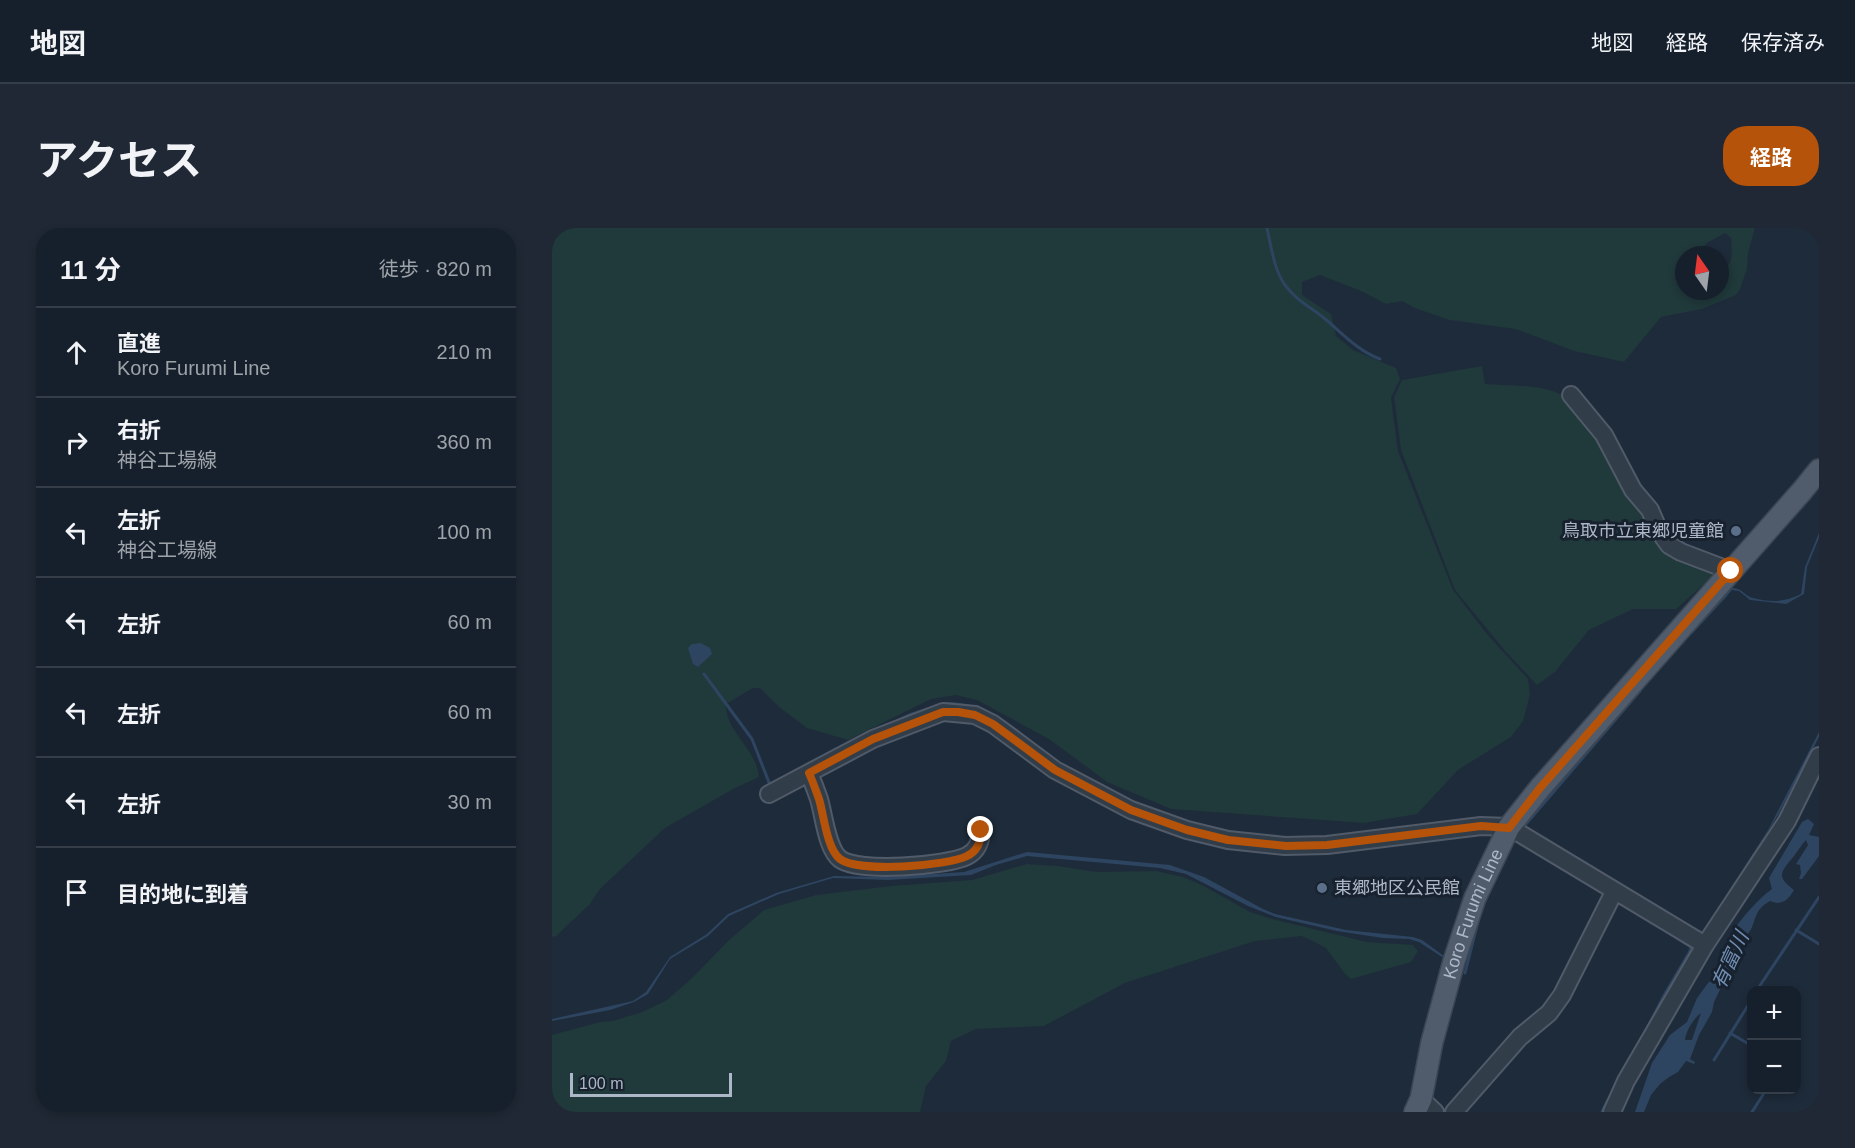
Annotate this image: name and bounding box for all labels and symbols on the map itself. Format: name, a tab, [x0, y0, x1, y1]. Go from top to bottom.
north arrow	[1675, 246, 1729, 300]
place label: 鳥取市立東郷児童館	[1562, 521, 1724, 541]
marker: 鳥取市立東郷児童館	[1729, 524, 1743, 538]
route start	[1717, 557, 1743, 583]
route end	[967, 816, 993, 842]
street label: Koro Furumi Line	[1440, 846, 1507, 981]
place label: 東郷地区公民館	[1334, 878, 1460, 898]
marker: 東郷地区公民館	[1315, 881, 1329, 895]
water label: 有富川	[1707, 926, 1753, 992]
scale bar	[570, 1070, 732, 1098]

